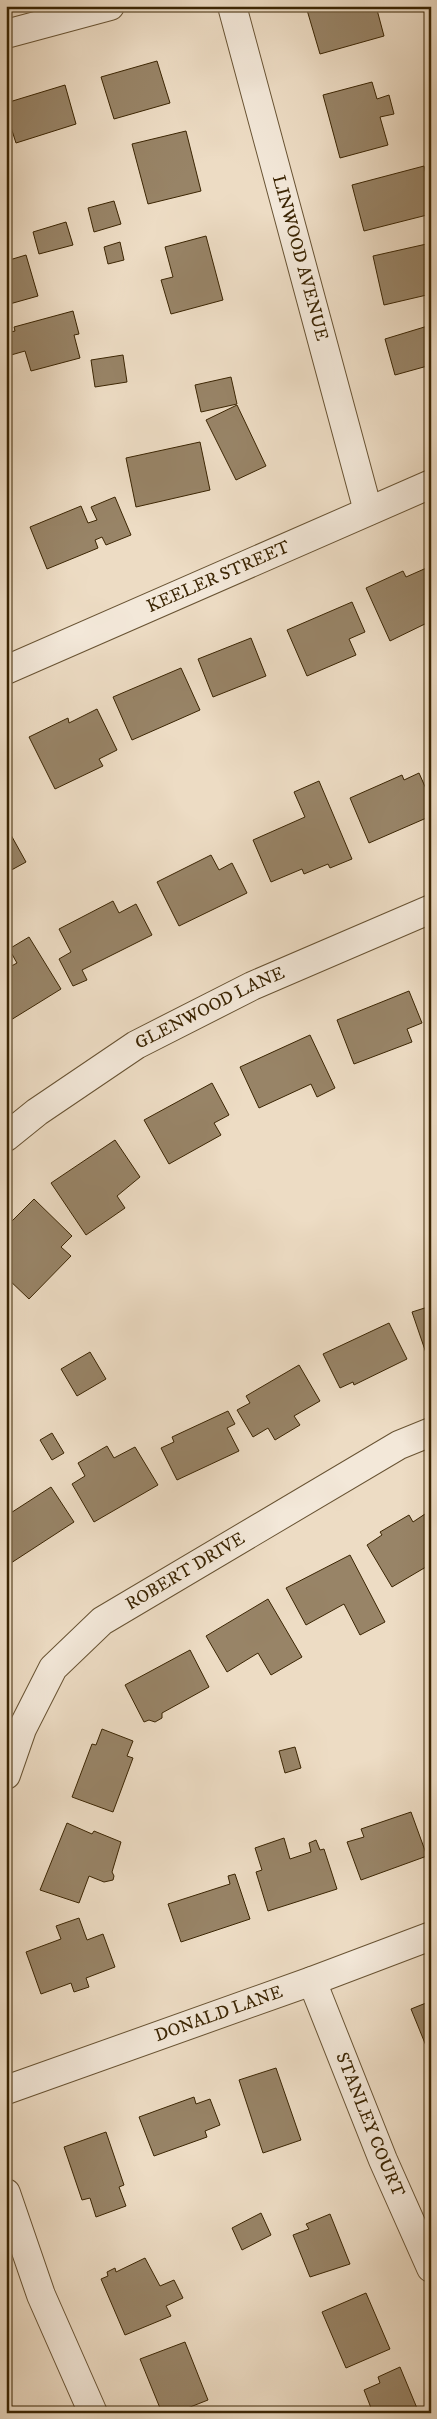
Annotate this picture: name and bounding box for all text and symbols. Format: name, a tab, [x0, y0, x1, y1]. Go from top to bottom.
street label: LINWOOD AVENUE	[267, 173, 333, 344]
street label: KEELER STREET	[144, 536, 294, 618]
street label: GLENWOOD LANE	[131, 962, 288, 1055]
street label: ROBERT DRIVE	[122, 1528, 249, 1615]
street label: DONALD LANE	[152, 1981, 286, 2047]
street label: STANLEY COURT	[331, 2049, 409, 2201]

